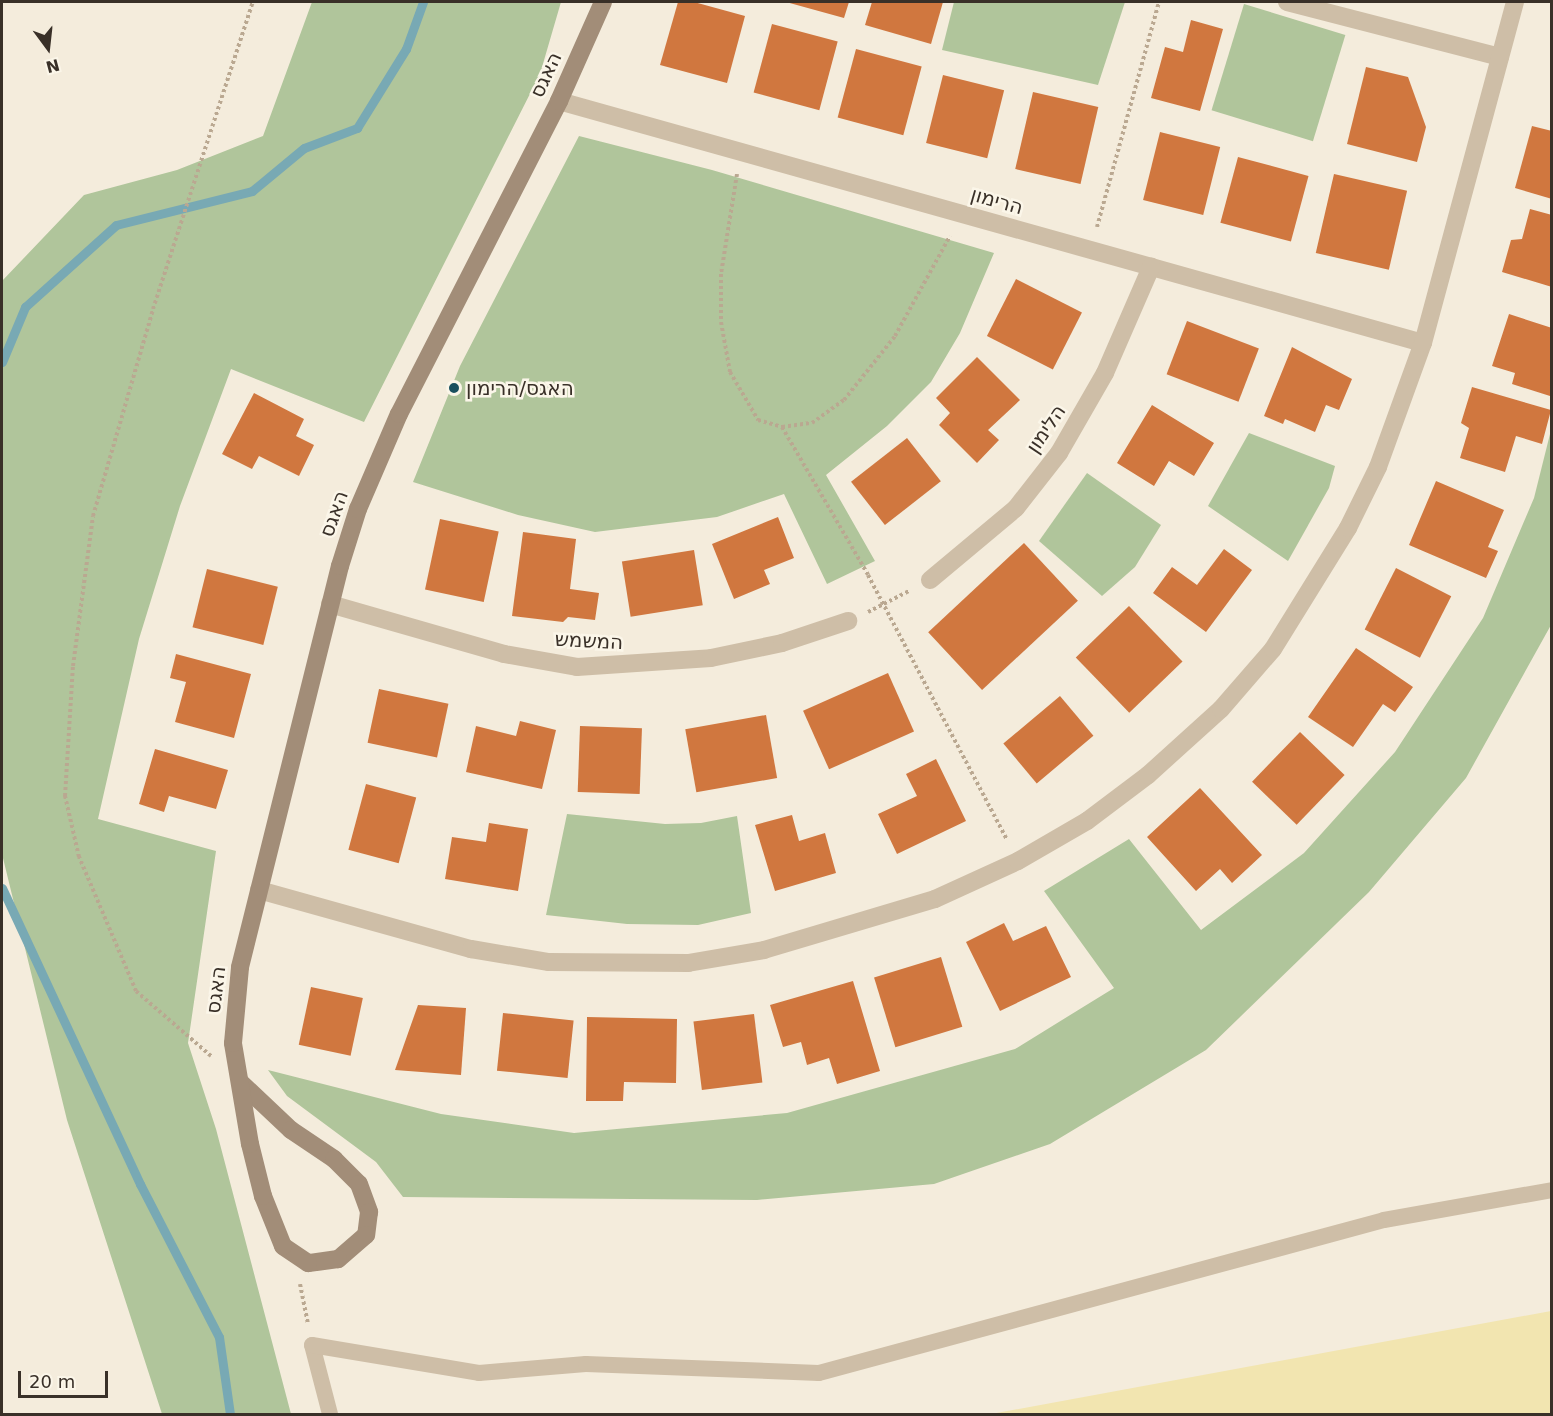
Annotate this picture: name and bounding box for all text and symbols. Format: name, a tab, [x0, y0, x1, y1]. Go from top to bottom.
north arrow	[18, 18, 78, 78]
street label: האגס	[525, 48, 567, 102]
text: N	[44, 55, 62, 77]
street label: הרימון	[968, 182, 1026, 220]
place label: האגס/הרימון	[466, 376, 574, 400]
marker: האגס/הרימון	[447, 381, 461, 395]
street label: הלימון	[1021, 400, 1071, 458]
street label: האגס	[315, 488, 353, 540]
street label: המשמש	[554, 627, 624, 655]
street label: האגס	[201, 965, 231, 1015]
scale bar	[21, 1359, 111, 1397]
text: 20 m	[29, 1371, 75, 1392]

